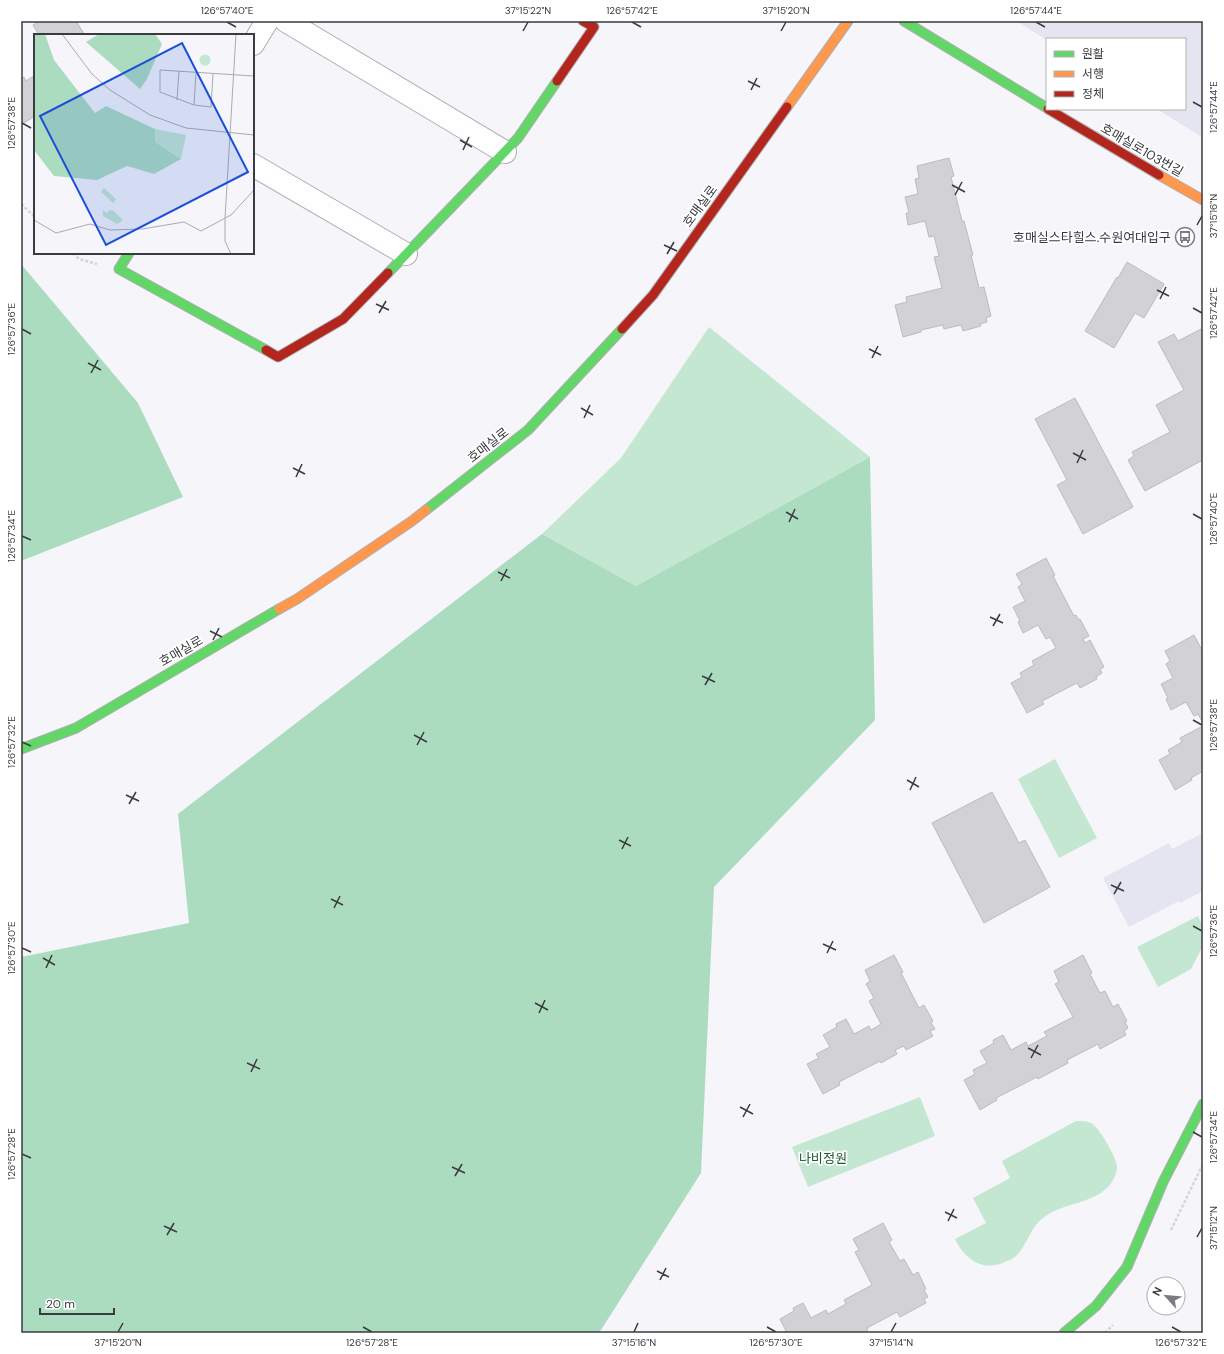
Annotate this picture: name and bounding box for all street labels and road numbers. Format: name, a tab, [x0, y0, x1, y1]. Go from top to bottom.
street label: 호매실로103번길	[1098, 120, 1186, 180]
street label: 호매실로	[679, 182, 721, 230]
street label: 호매실로	[464, 424, 512, 466]
street label: 호매실로	[156, 632, 206, 670]

